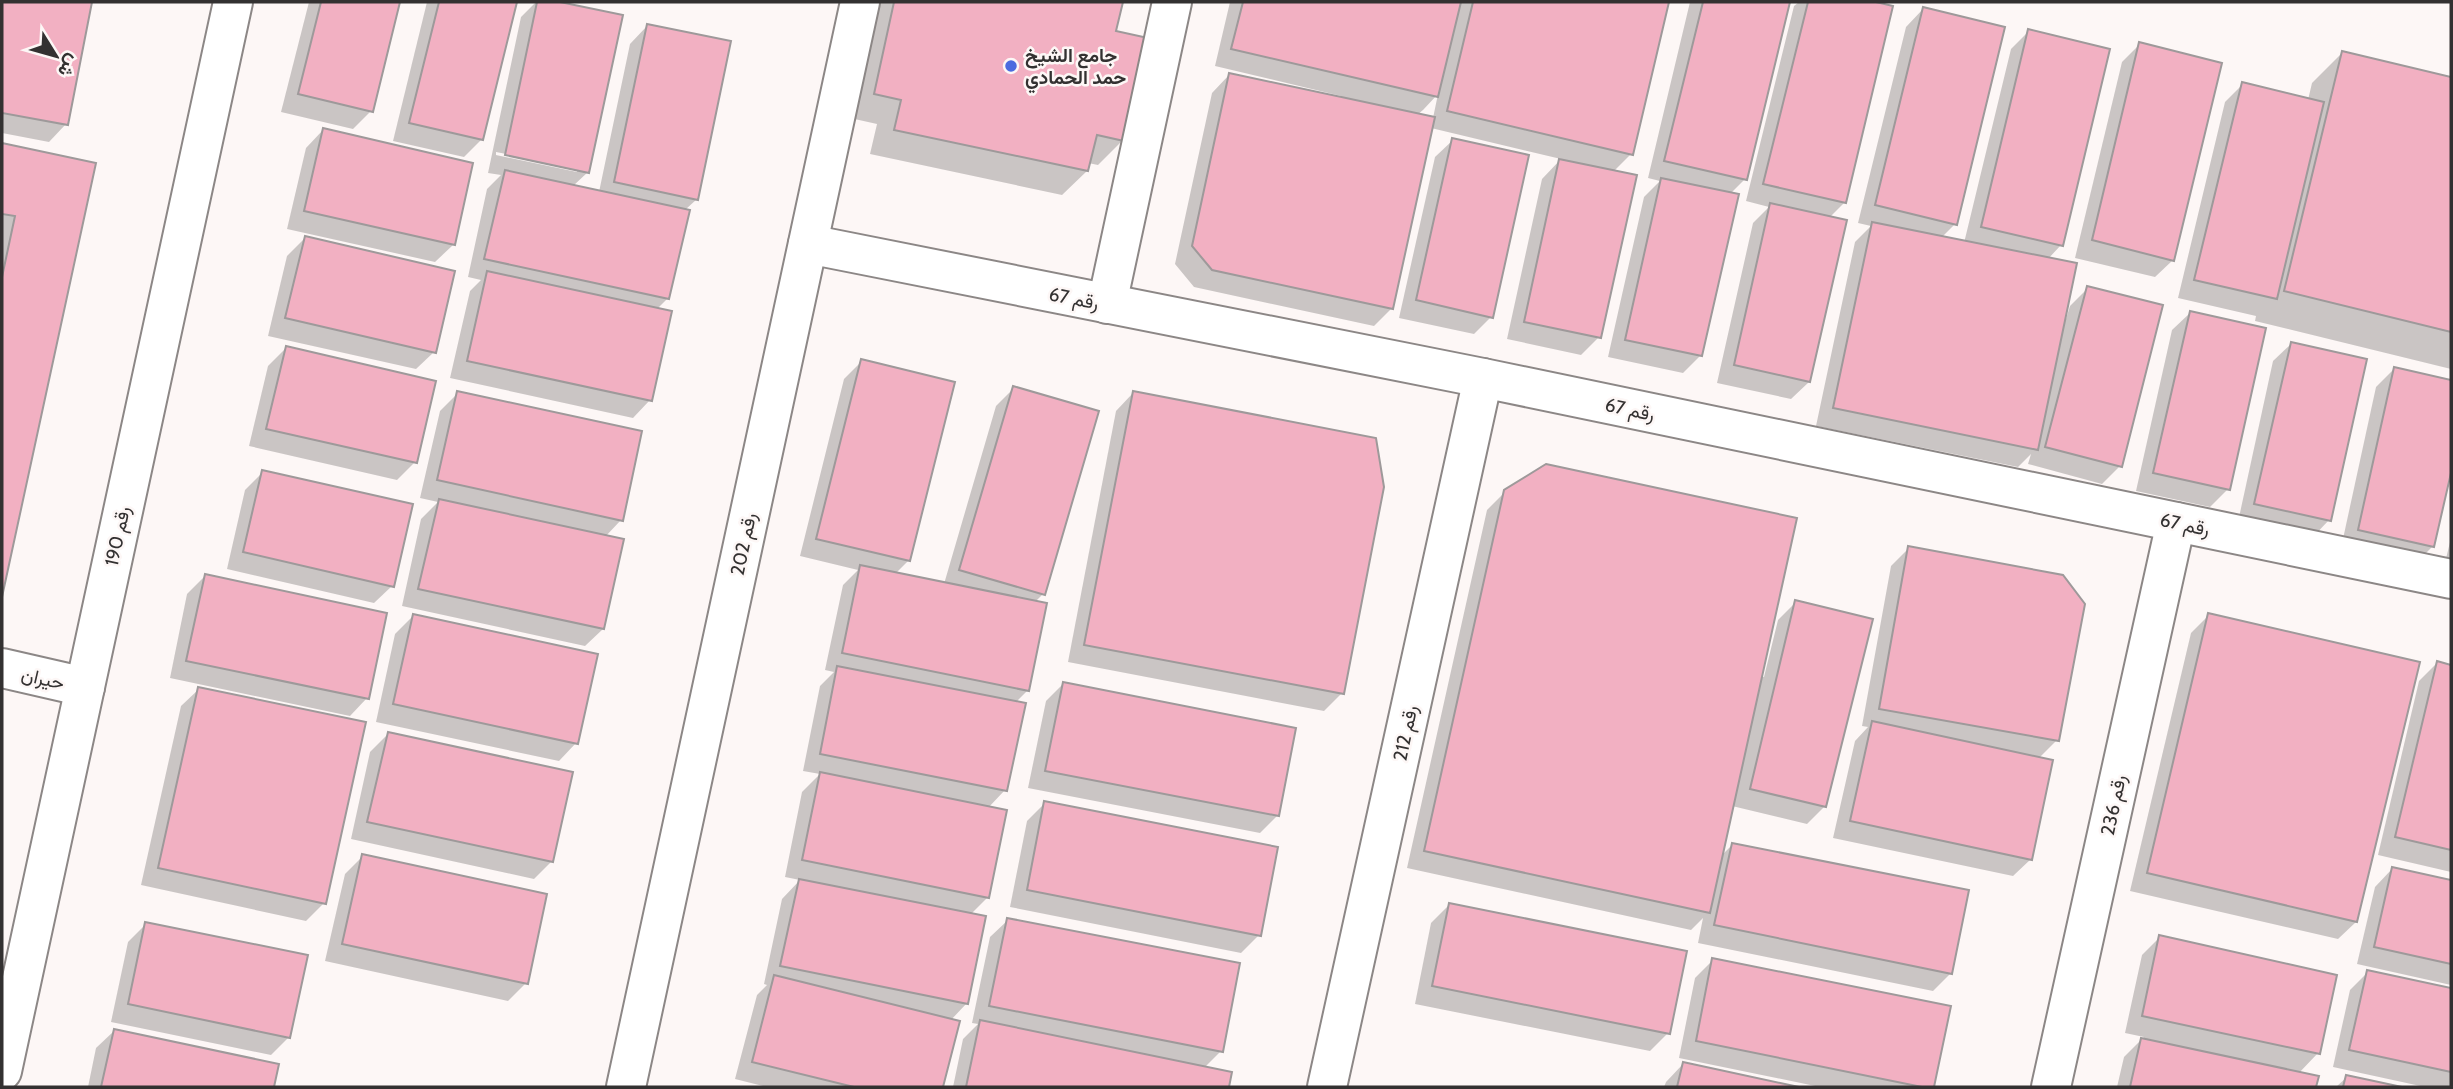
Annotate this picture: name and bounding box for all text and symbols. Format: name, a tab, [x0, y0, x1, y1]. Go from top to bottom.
north arrow	[21, 21, 91, 91]
place label: جامع الشيخ حمد الحمادي	[1025, 44, 1126, 94]
text: ش	[53, 50, 85, 82]
marker: جامع الشيخ حمد الحمادي	[1003, 58, 1019, 74]
street label: رقم 67	[1047, 282, 1101, 316]
street label: رقم 67	[1603, 393, 1657, 427]
street label: رقم 190	[100, 504, 136, 568]
street label: رقم 67	[2158, 508, 2212, 542]
street label: رقم 202	[726, 511, 762, 578]
street label: حيران	[19, 662, 67, 695]
street label: رقم 212	[1388, 703, 1424, 763]
street label: رقم 236	[2096, 773, 2132, 838]

